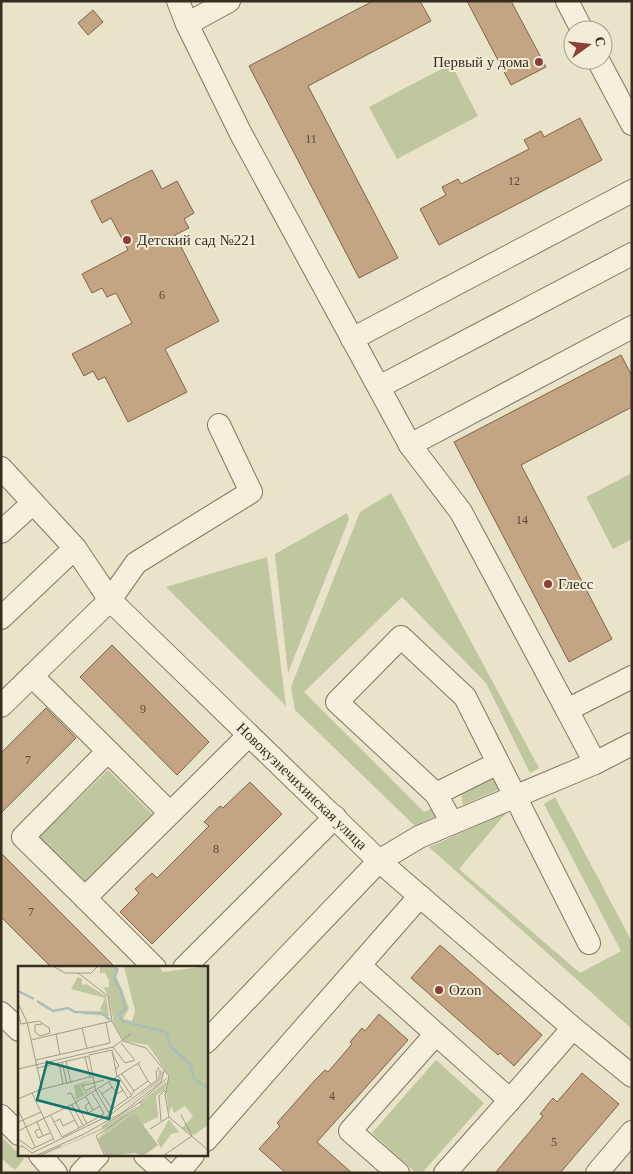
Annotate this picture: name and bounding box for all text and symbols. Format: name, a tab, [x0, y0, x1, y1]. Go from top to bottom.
north arrow	[563, 20, 613, 70]
text: С	[592, 35, 609, 49]
place label: Первый у дома	[433, 54, 529, 70]
marker: Первый у дома	[533, 56, 545, 68]
house number: 11	[305, 132, 317, 146]
house number: 12	[508, 174, 520, 188]
place label: Детский сад №221	[137, 232, 256, 248]
marker: Детский сад №221	[121, 234, 133, 246]
house number: 6	[159, 288, 165, 302]
house number: 14	[516, 513, 528, 527]
place label: Глесс	[558, 576, 594, 592]
marker: Глесс	[542, 578, 554, 590]
house number: 9	[140, 702, 146, 716]
street label: Новокузнечихинская улица	[234, 720, 370, 853]
house number: 7	[25, 753, 31, 767]
house number: 8	[213, 842, 219, 856]
house number: 7	[28, 905, 34, 919]
inset map	[18, 966, 208, 1156]
place label: Ozon	[449, 982, 482, 998]
marker: Ozon	[433, 984, 445, 996]
house number: 4	[329, 1089, 335, 1103]
house number: 5	[551, 1135, 557, 1149]

